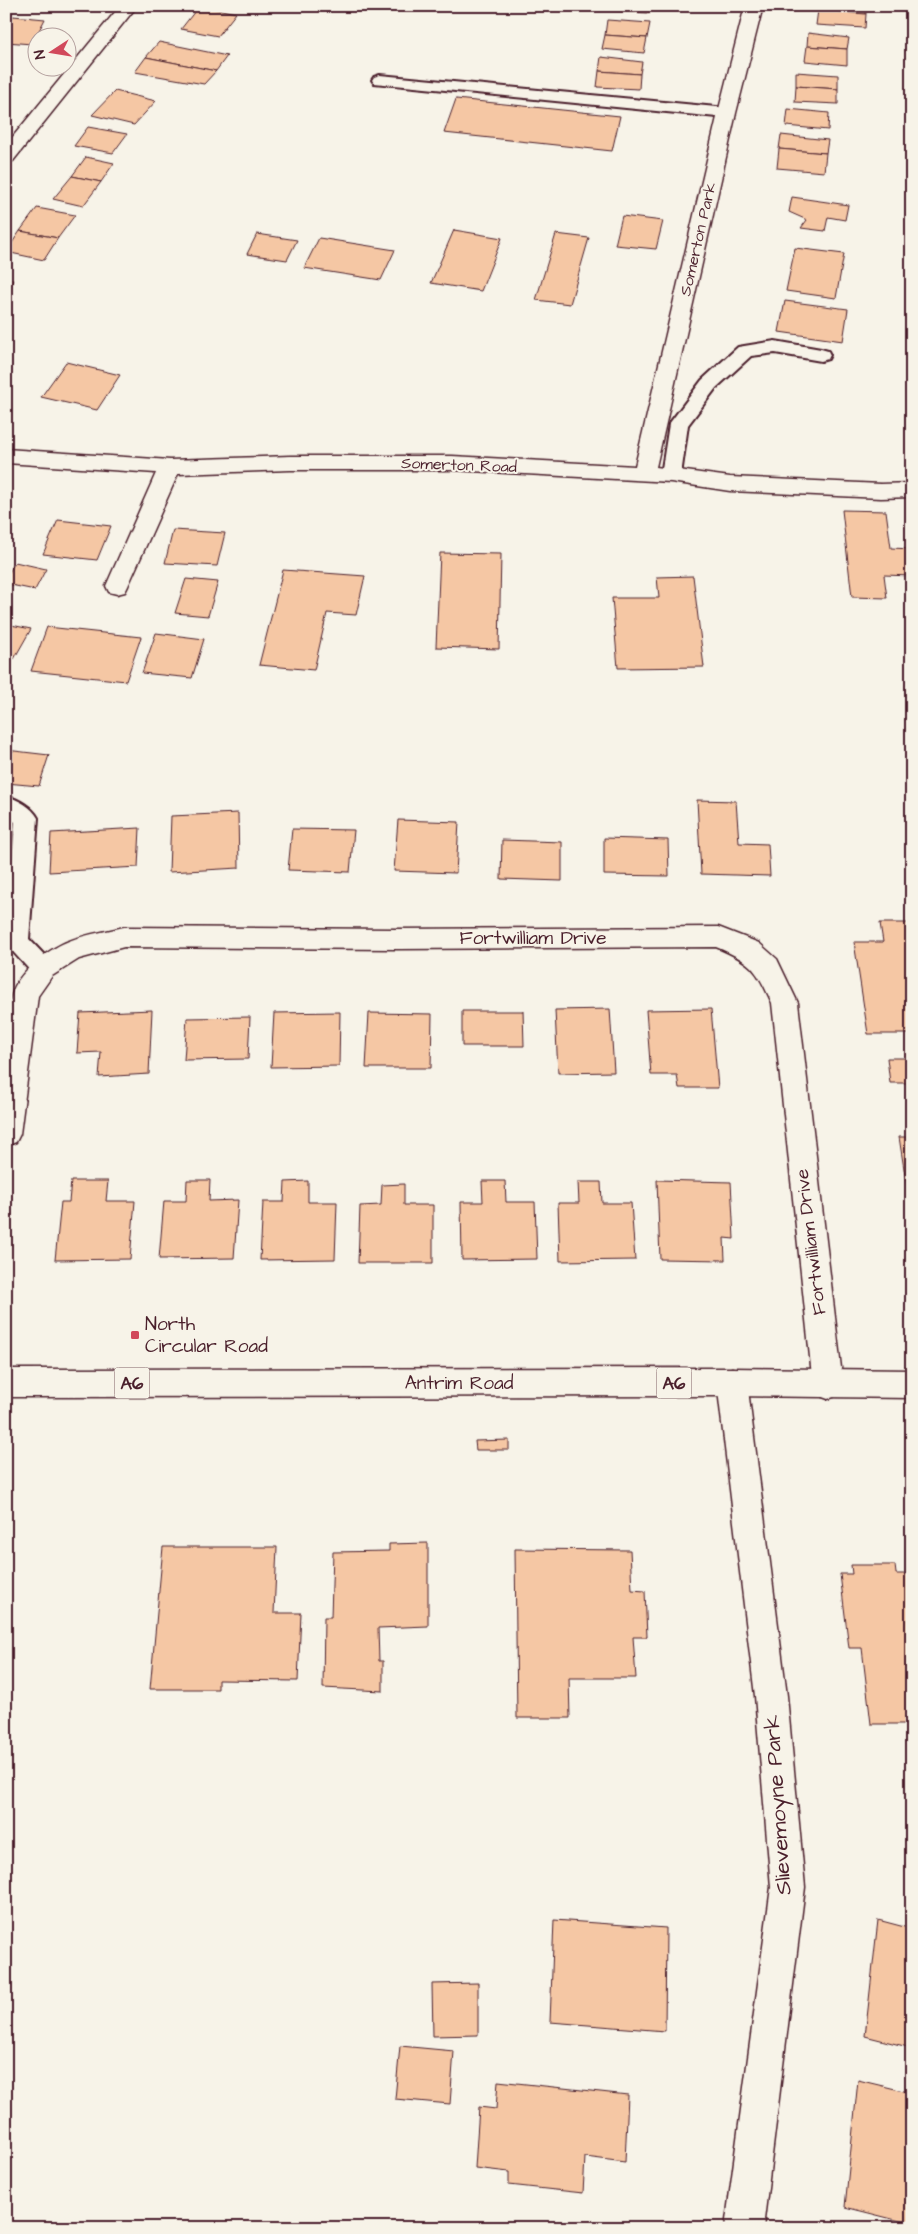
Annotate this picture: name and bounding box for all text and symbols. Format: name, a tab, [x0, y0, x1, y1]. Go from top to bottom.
north arrow	[28, 28, 78, 78]
text: N	[30, 48, 51, 61]
street label: Somerton Park	[674, 180, 722, 298]
street label: Somerton Road	[401, 452, 517, 478]
street label: Fortwilliam Drive	[460, 925, 606, 952]
street label: Fortwilliam Drive	[789, 1167, 833, 1317]
place label: North Circular Road	[145, 1311, 268, 1360]
marker: North Circular Road	[129, 1329, 141, 1341]
road number: A6	[114, 1368, 150, 1399]
road number: A6	[656, 1368, 692, 1399]
street label: Antrim Road	[405, 1370, 514, 1397]
street label: Slievemoyne Park	[756, 1713, 801, 1896]

